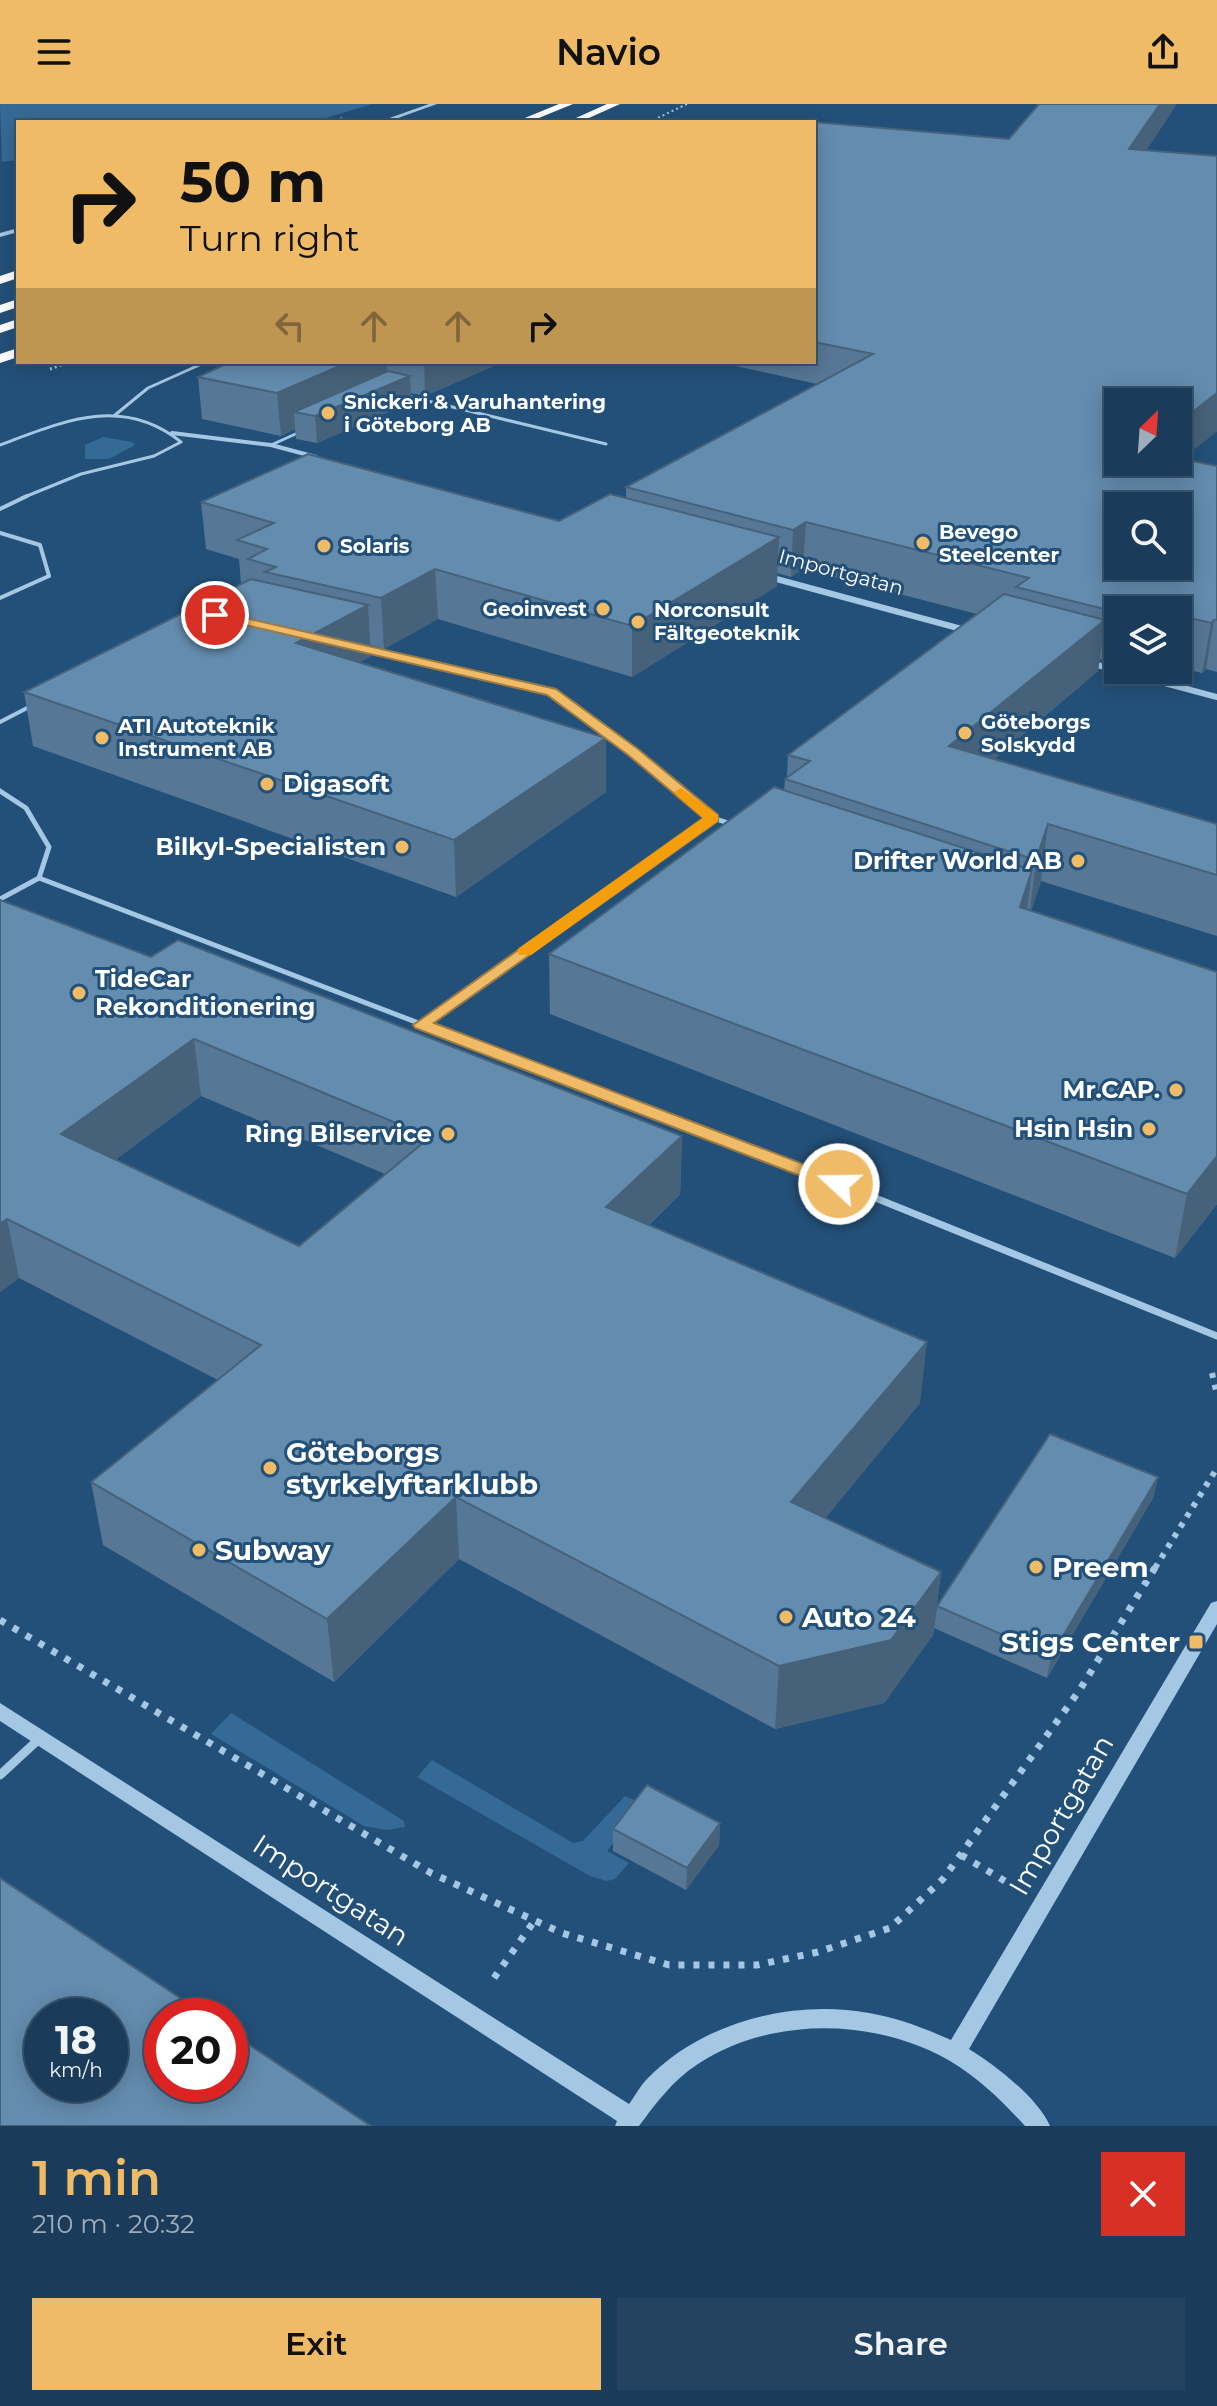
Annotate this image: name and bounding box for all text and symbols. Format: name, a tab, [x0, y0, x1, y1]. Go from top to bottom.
icon: menu	[32, 30, 76, 74]
text: Navio	[556, 30, 661, 74]
icon: share	[1141, 30, 1185, 74]
text: 50 m	[180, 148, 326, 216]
icon: right	[48, 152, 152, 256]
text: Turn right	[180, 216, 360, 260]
icon: left	[268, 304, 312, 348]
icon: ahead	[352, 304, 396, 348]
icon: ahead	[436, 304, 480, 348]
icon: right	[520, 304, 564, 348]
north arrow	[1104, 388, 1192, 476]
map controls	[1104, 388, 1192, 684]
place label: Snickeri & Varuhantering i Göteborg AB	[344, 390, 606, 437]
marker: Snickeri & Varuhantering i Göteborg AB	[319, 404, 337, 422]
button: search	[1104, 492, 1192, 580]
place label: Bevego Steelcenter	[939, 520, 1059, 567]
place label: Solaris	[340, 534, 410, 558]
marker: Bevego Steelcenter	[914, 534, 932, 552]
marker: Solaris	[315, 537, 333, 555]
street label: Importgatan	[776, 544, 906, 600]
pin	[181, 581, 249, 649]
icon: arrive	[193, 593, 237, 637]
button: layers	[1104, 596, 1192, 684]
place label: Geoinvest	[483, 597, 587, 621]
place label: Norconsult Fältgeoteknik	[654, 598, 801, 645]
marker: Geoinvest	[594, 600, 612, 618]
marker: Norconsult Fältgeoteknik	[629, 613, 647, 631]
place label: Göteborgs Solskydd	[981, 710, 1091, 757]
place label: ATI Autoteknik Instrument AB	[117, 714, 275, 761]
marker: Göteborgs Solskydd	[956, 724, 974, 742]
marker: ATI Autoteknik Instrument AB	[93, 729, 111, 747]
place label: Digasoft	[283, 769, 390, 798]
marker: Digasoft	[258, 775, 276, 793]
place label: Bilkyl-Specialisten	[155, 832, 386, 861]
marker: Bilkyl-Specialisten	[393, 838, 411, 856]
place label: Drifter World AB	[853, 846, 1062, 875]
marker: Drifter World AB	[1069, 852, 1087, 870]
place label: TideCar Rekonditionering	[95, 964, 315, 1021]
marker: TideCar Rekonditionering	[70, 984, 88, 1002]
place label: Mr.CAP.	[1063, 1075, 1160, 1104]
marker: Mr.CAP.	[1167, 1081, 1185, 1099]
place label: Hsin Hsin	[1014, 1114, 1133, 1143]
place label: Ring Bilservice	[245, 1119, 432, 1148]
marker: Hsin Hsin	[1140, 1120, 1158, 1138]
marker: Ring Bilservice	[439, 1125, 457, 1143]
position arrow	[797, 1142, 881, 1226]
place label: Göteborgs styrkelyftarklubb	[286, 1435, 538, 1501]
marker: Göteborgs styrkelyftarklubb	[261, 1459, 279, 1477]
place label: Subway	[215, 1533, 331, 1567]
marker: Subway	[190, 1541, 208, 1559]
place label: Preem	[1052, 1550, 1149, 1584]
marker: Preem	[1027, 1558, 1045, 1576]
place label: Auto 24	[801, 1600, 917, 1634]
marker: Auto 24	[777, 1608, 795, 1626]
place label: Stigs Center	[1001, 1625, 1180, 1659]
marker: Stigs Center	[1187, 1633, 1205, 1651]
street label: Importgatan	[1001, 1729, 1121, 1901]
street label: Importgatan	[247, 1827, 415, 1953]
speed limit sign: 20	[144, 1998, 248, 2102]
text: 18	[55, 2015, 97, 2064]
text: km/h	[49, 2058, 103, 2082]
text: 1 min	[32, 2149, 161, 2207]
button: close	[1101, 2152, 1185, 2236]
text: 210 m · 20:32	[32, 2208, 195, 2240]
button: Exit	[32, 2298, 601, 2390]
button: Share	[617, 2298, 1185, 2390]

